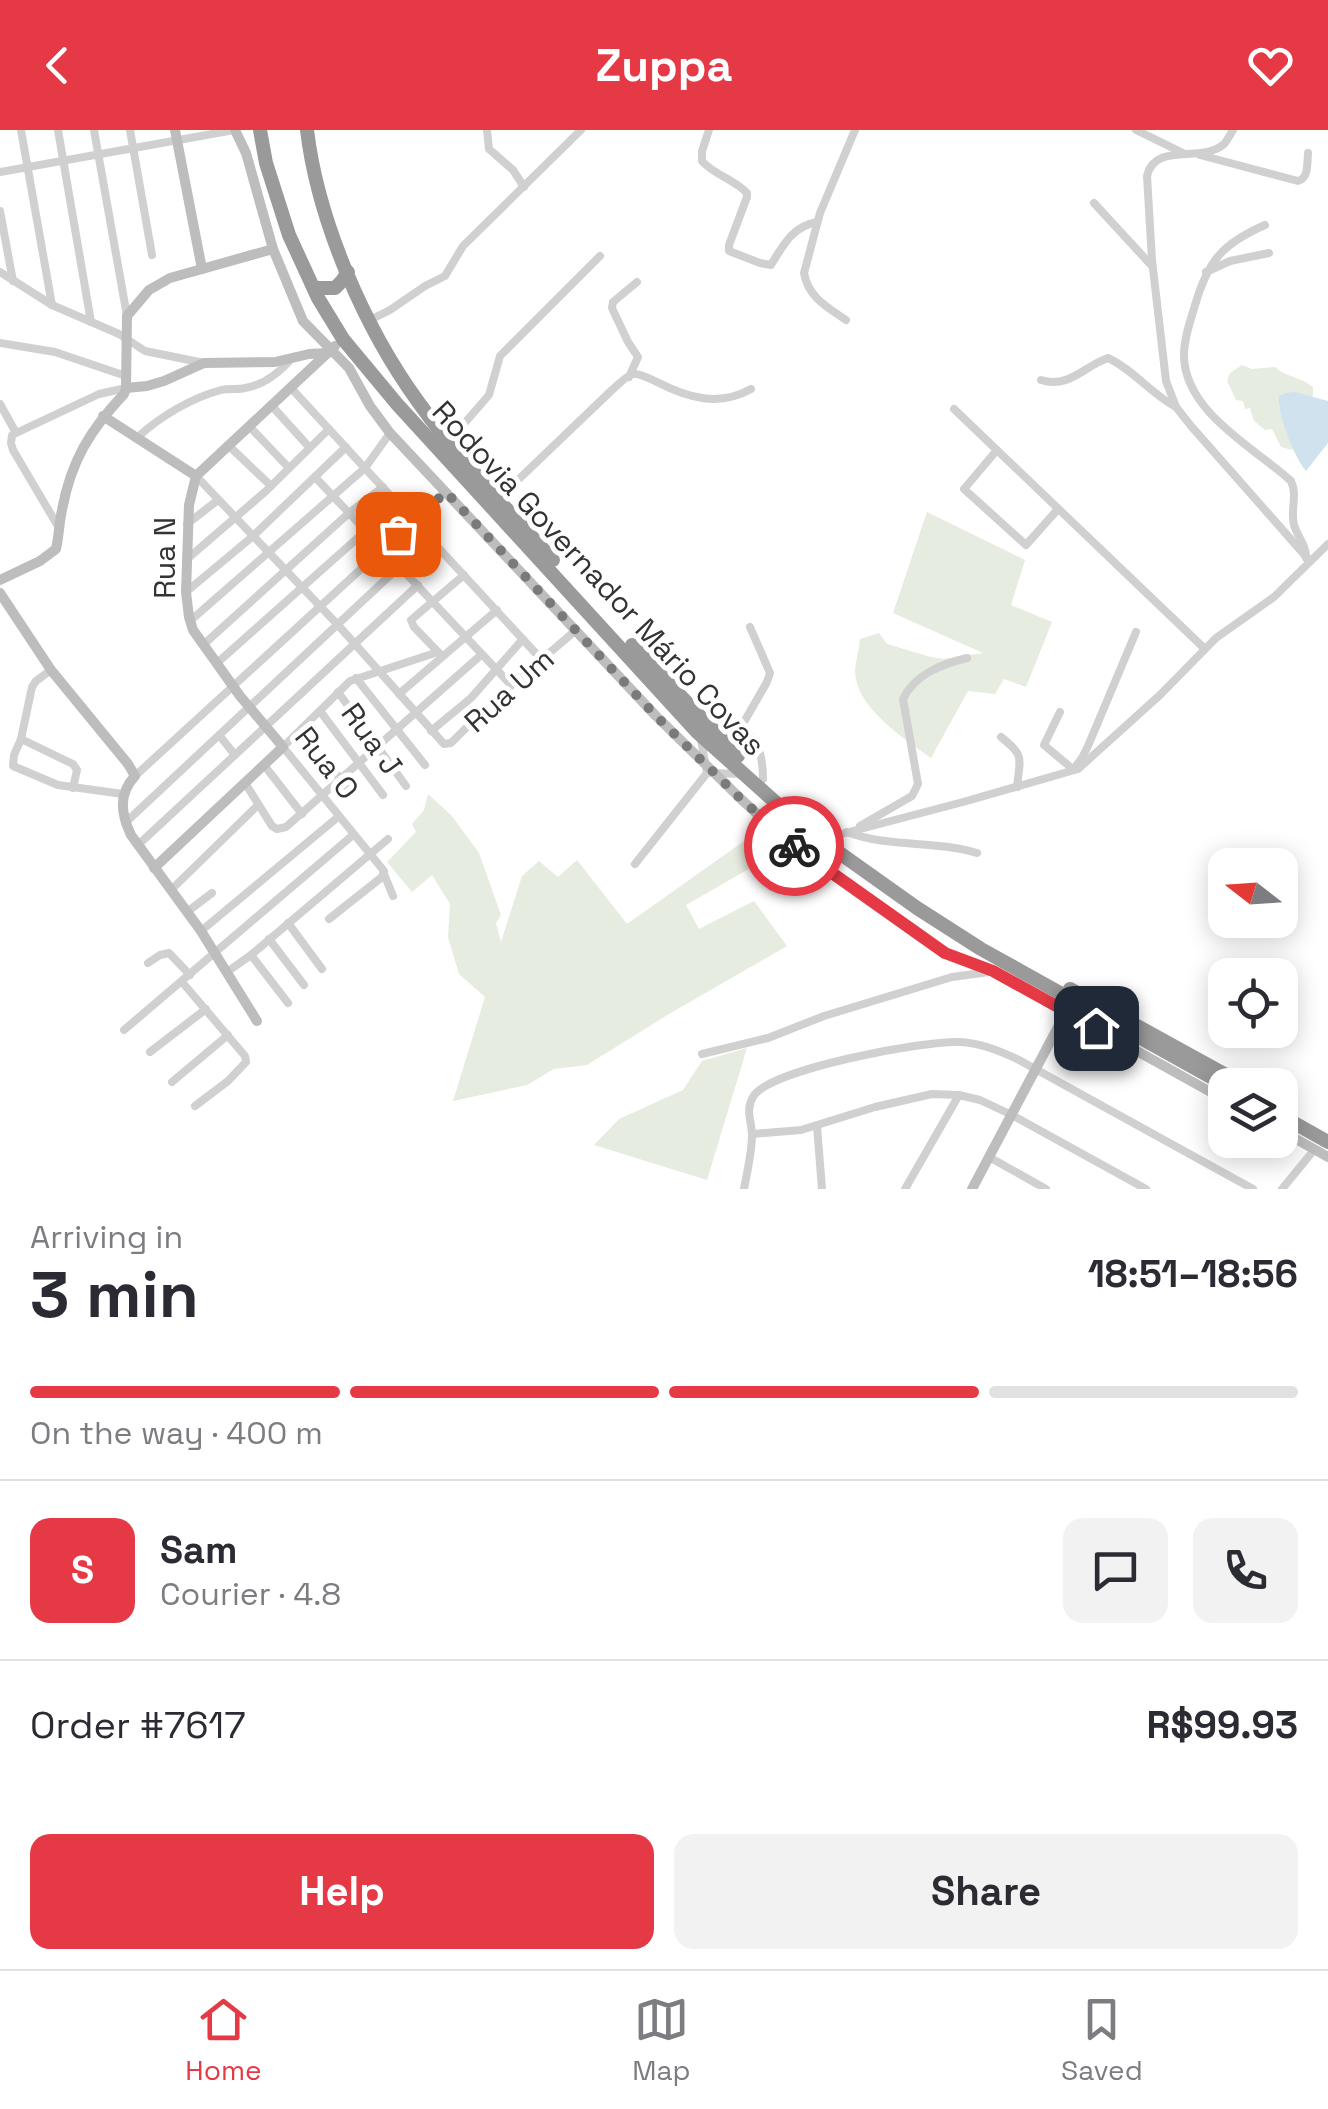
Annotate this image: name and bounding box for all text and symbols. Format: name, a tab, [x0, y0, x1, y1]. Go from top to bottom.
text: Zuppa	[596, 37, 732, 94]
icon: back	[30, 38, 85, 93]
icon: heart	[1243, 38, 1298, 93]
street label: Rodovia Governador Mário Covas	[424, 392, 774, 764]
pin	[356, 492, 441, 577]
icon: bag	[371, 507, 426, 562]
street label: Rua N	[145, 517, 184, 599]
street label: Rua Um	[456, 639, 562, 741]
street label: Rua J	[333, 695, 411, 783]
street label: Rua O	[286, 719, 368, 807]
courier	[744, 796, 844, 896]
icon: bike	[767, 819, 822, 874]
north arrow	[1208, 848, 1298, 938]
map controls	[1208, 848, 1298, 1158]
button: locate	[1208, 958, 1298, 1048]
pin	[1054, 986, 1139, 1071]
icon: home	[1069, 1001, 1124, 1056]
button: layers	[1208, 1068, 1298, 1158]
text: Arriving in	[30, 1217, 183, 1257]
text: 18:51–18:56	[1088, 1250, 1298, 1298]
text: 3 min	[30, 1253, 199, 1336]
text: On the way · 400 m	[30, 1413, 323, 1453]
button: chat	[1063, 1518, 1168, 1623]
button: phone	[1193, 1518, 1298, 1623]
text: Sam	[160, 1526, 237, 1574]
text: S	[71, 1546, 94, 1594]
text: Courier · 4.8	[160, 1574, 341, 1614]
text: Order #7617	[30, 1701, 246, 1749]
text: R$99.93	[1147, 1701, 1298, 1749]
button: Help	[30, 1834, 654, 1949]
button: Share	[674, 1834, 1298, 1949]
tab: Home	[185, 1992, 262, 2088]
tab: Map	[632, 1992, 691, 2088]
tab: Saved	[1061, 1992, 1143, 2088]

